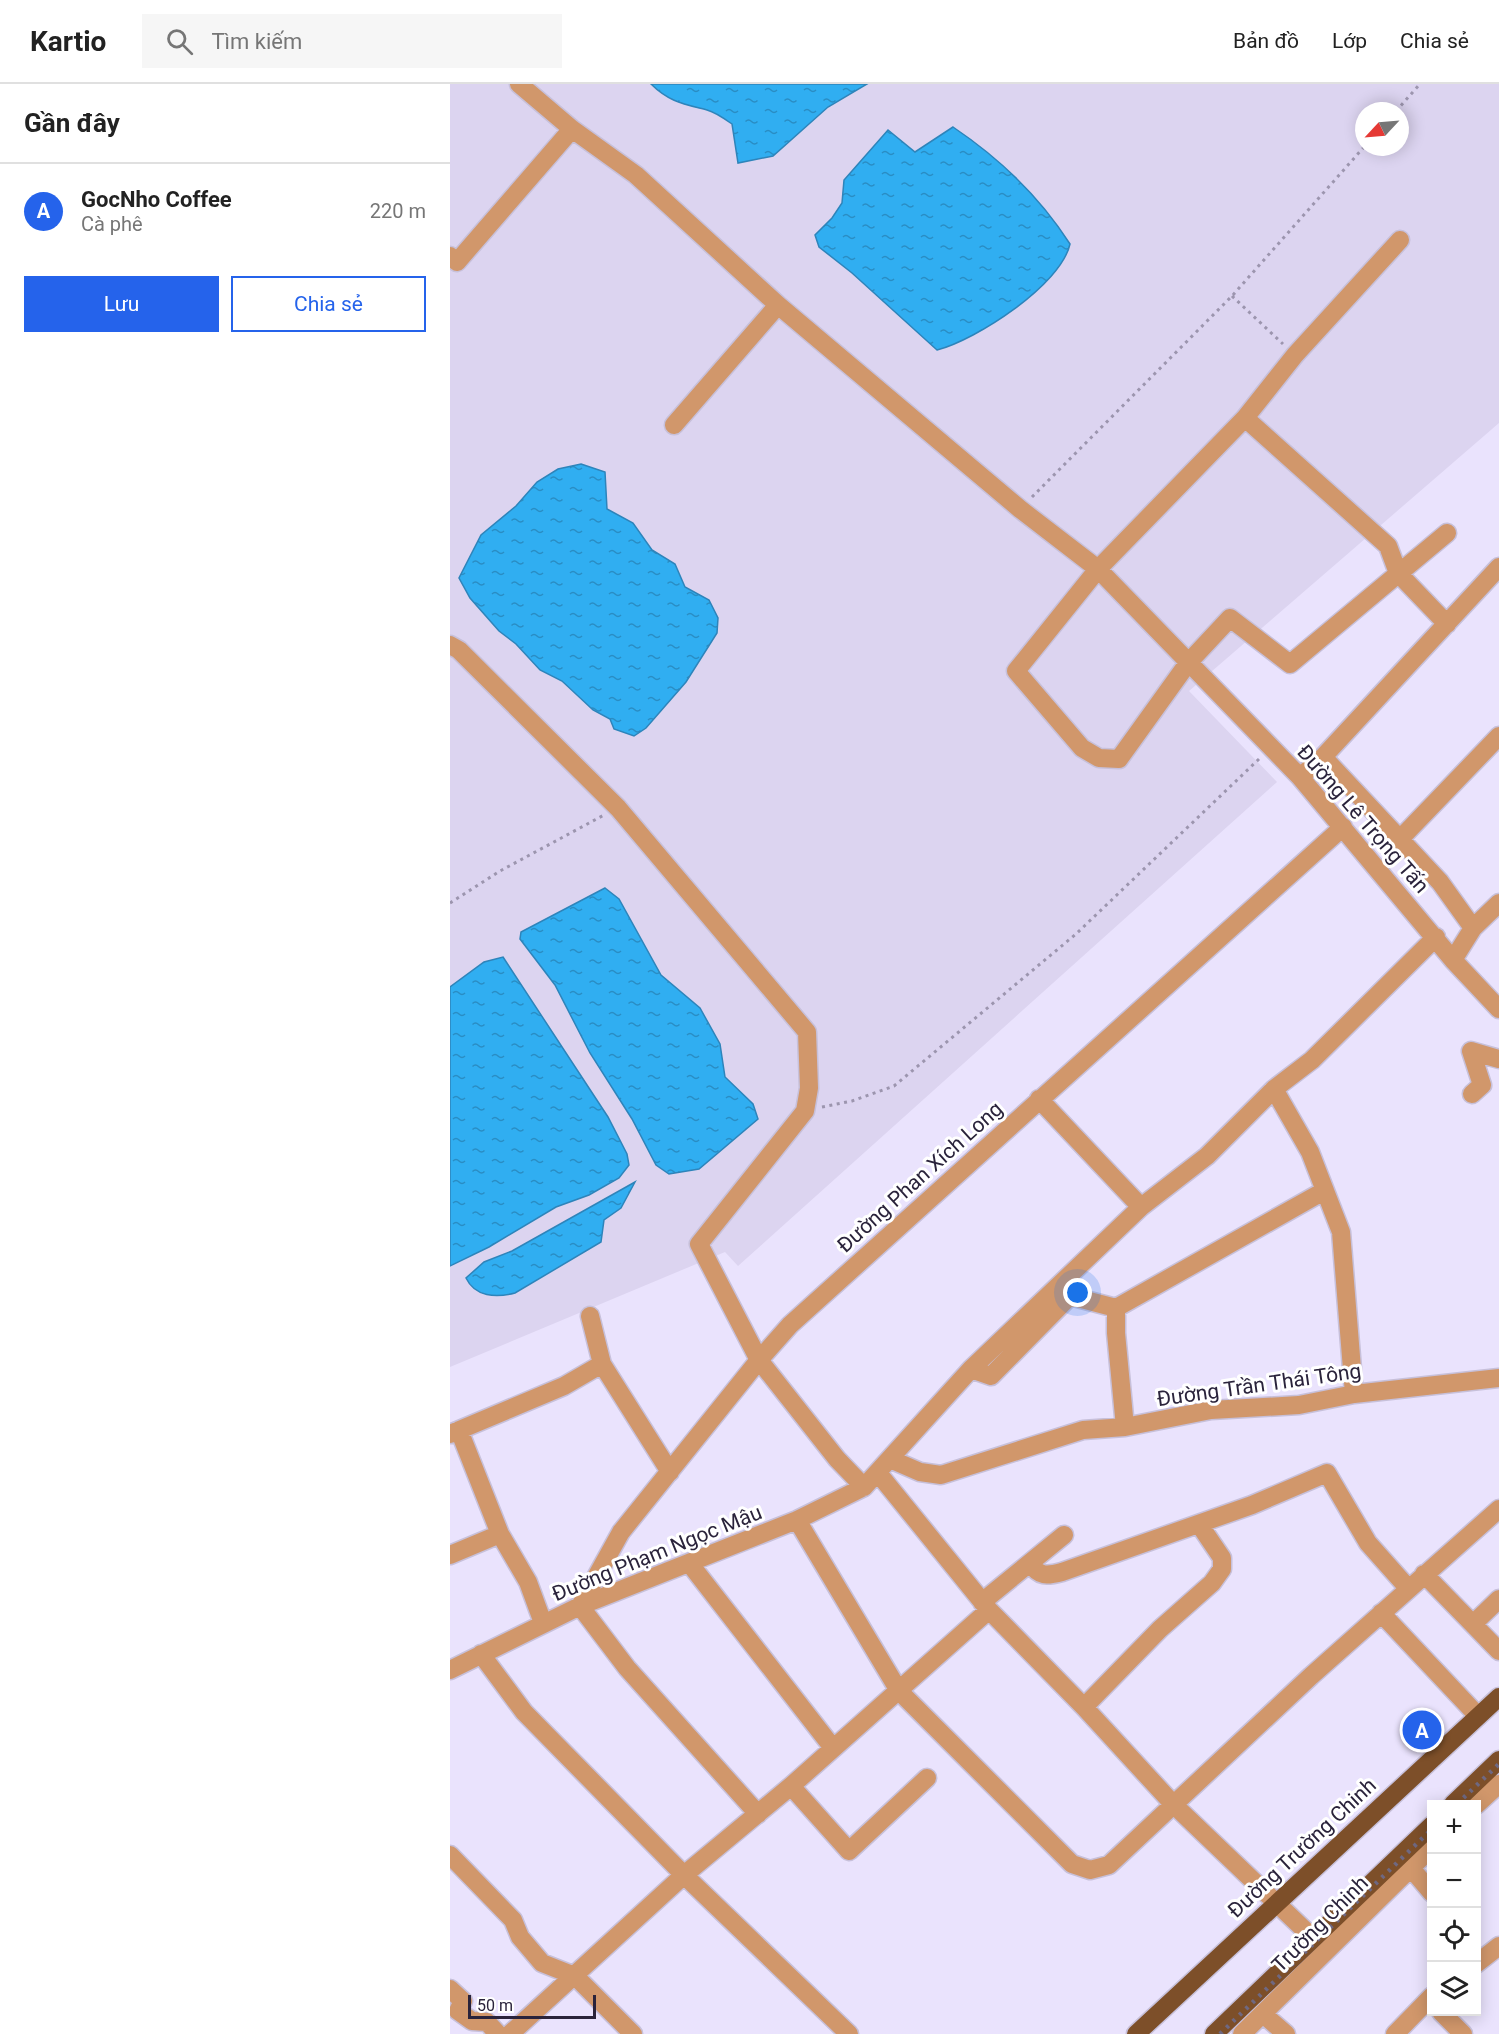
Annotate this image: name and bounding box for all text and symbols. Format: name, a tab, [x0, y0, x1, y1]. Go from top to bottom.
search box	[142, 14, 562, 68]
text: Kartio	[30, 25, 106, 58]
icon: search	[163, 25, 196, 58]
text: Tìm kiếm	[211, 29, 302, 54]
text: Bản đồ	[1233, 29, 1299, 53]
text: Lớp	[1332, 29, 1367, 53]
text: Chia sẻ	[1400, 29, 1469, 53]
north arrow	[1355, 102, 1409, 156]
text: Gần đây	[24, 108, 120, 138]
text: GocNho Coffee	[81, 187, 232, 212]
text: A	[37, 199, 50, 223]
text: 220 m	[370, 199, 426, 223]
text: Cà phê	[81, 212, 143, 236]
button: Lưu	[24, 276, 219, 332]
button: Chia sẻ	[231, 276, 426, 332]
street label: Đường Lê Trọng Tấn	[1292, 740, 1434, 898]
street label: Đường Phan Xích Long	[833, 1097, 1007, 1257]
your location	[1063, 1278, 1092, 1307]
street label: Đường Trần Thái Tông	[1155, 1359, 1363, 1411]
street label: Đường Phạm Ngọc Mậu	[549, 1500, 765, 1606]
pin: A	[1402, 1708, 1442, 1752]
street label: Đường Trường Chinh	[1223, 1773, 1381, 1923]
map controls	[1427, 1800, 1481, 2016]
button: +	[1427, 1800, 1481, 1854]
button: −	[1427, 1854, 1481, 1908]
street label: Trường Chinh	[1267, 1871, 1373, 1977]
button: locate	[1427, 1908, 1481, 1962]
button: layers	[1427, 1962, 1481, 2016]
scale bar	[468, 1992, 596, 2020]
text: 50 m	[477, 1996, 513, 2015]

